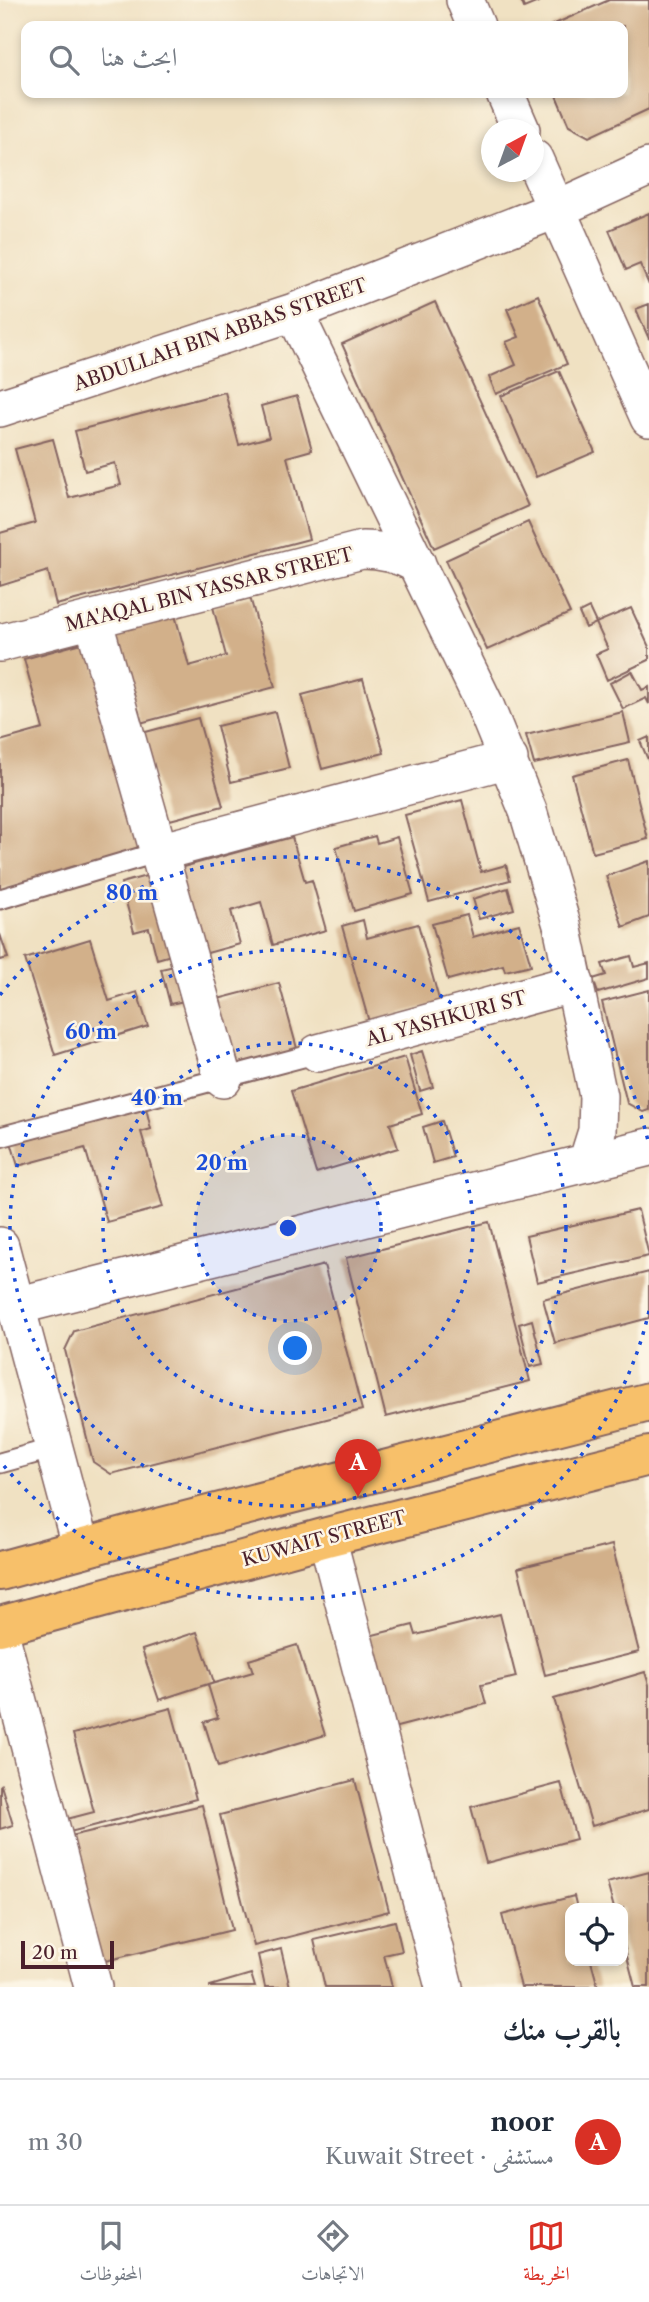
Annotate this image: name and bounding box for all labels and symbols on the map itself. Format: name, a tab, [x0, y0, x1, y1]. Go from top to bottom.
north arrow	[481, 119, 544, 182]
street label: ABDULLAH BIN ABBAS STREET	[70, 273, 370, 396]
street label: MA'AQAL BIN YASSAR STREET	[63, 542, 356, 636]
text: 80 m	[106, 880, 158, 905]
street label: AL YASHKURI ST	[362, 986, 530, 1051]
text: 60 m	[65, 1019, 117, 1044]
text: 40 m	[131, 1085, 183, 1110]
text: 20 m	[196, 1150, 248, 1175]
centre of rings	[276, 1216, 300, 1240]
your location	[278, 1331, 312, 1365]
pin: A	[335, 1439, 381, 1497]
street label: KUWAIT STREET	[240, 1505, 409, 1571]
scale bar	[21, 1938, 114, 1970]

